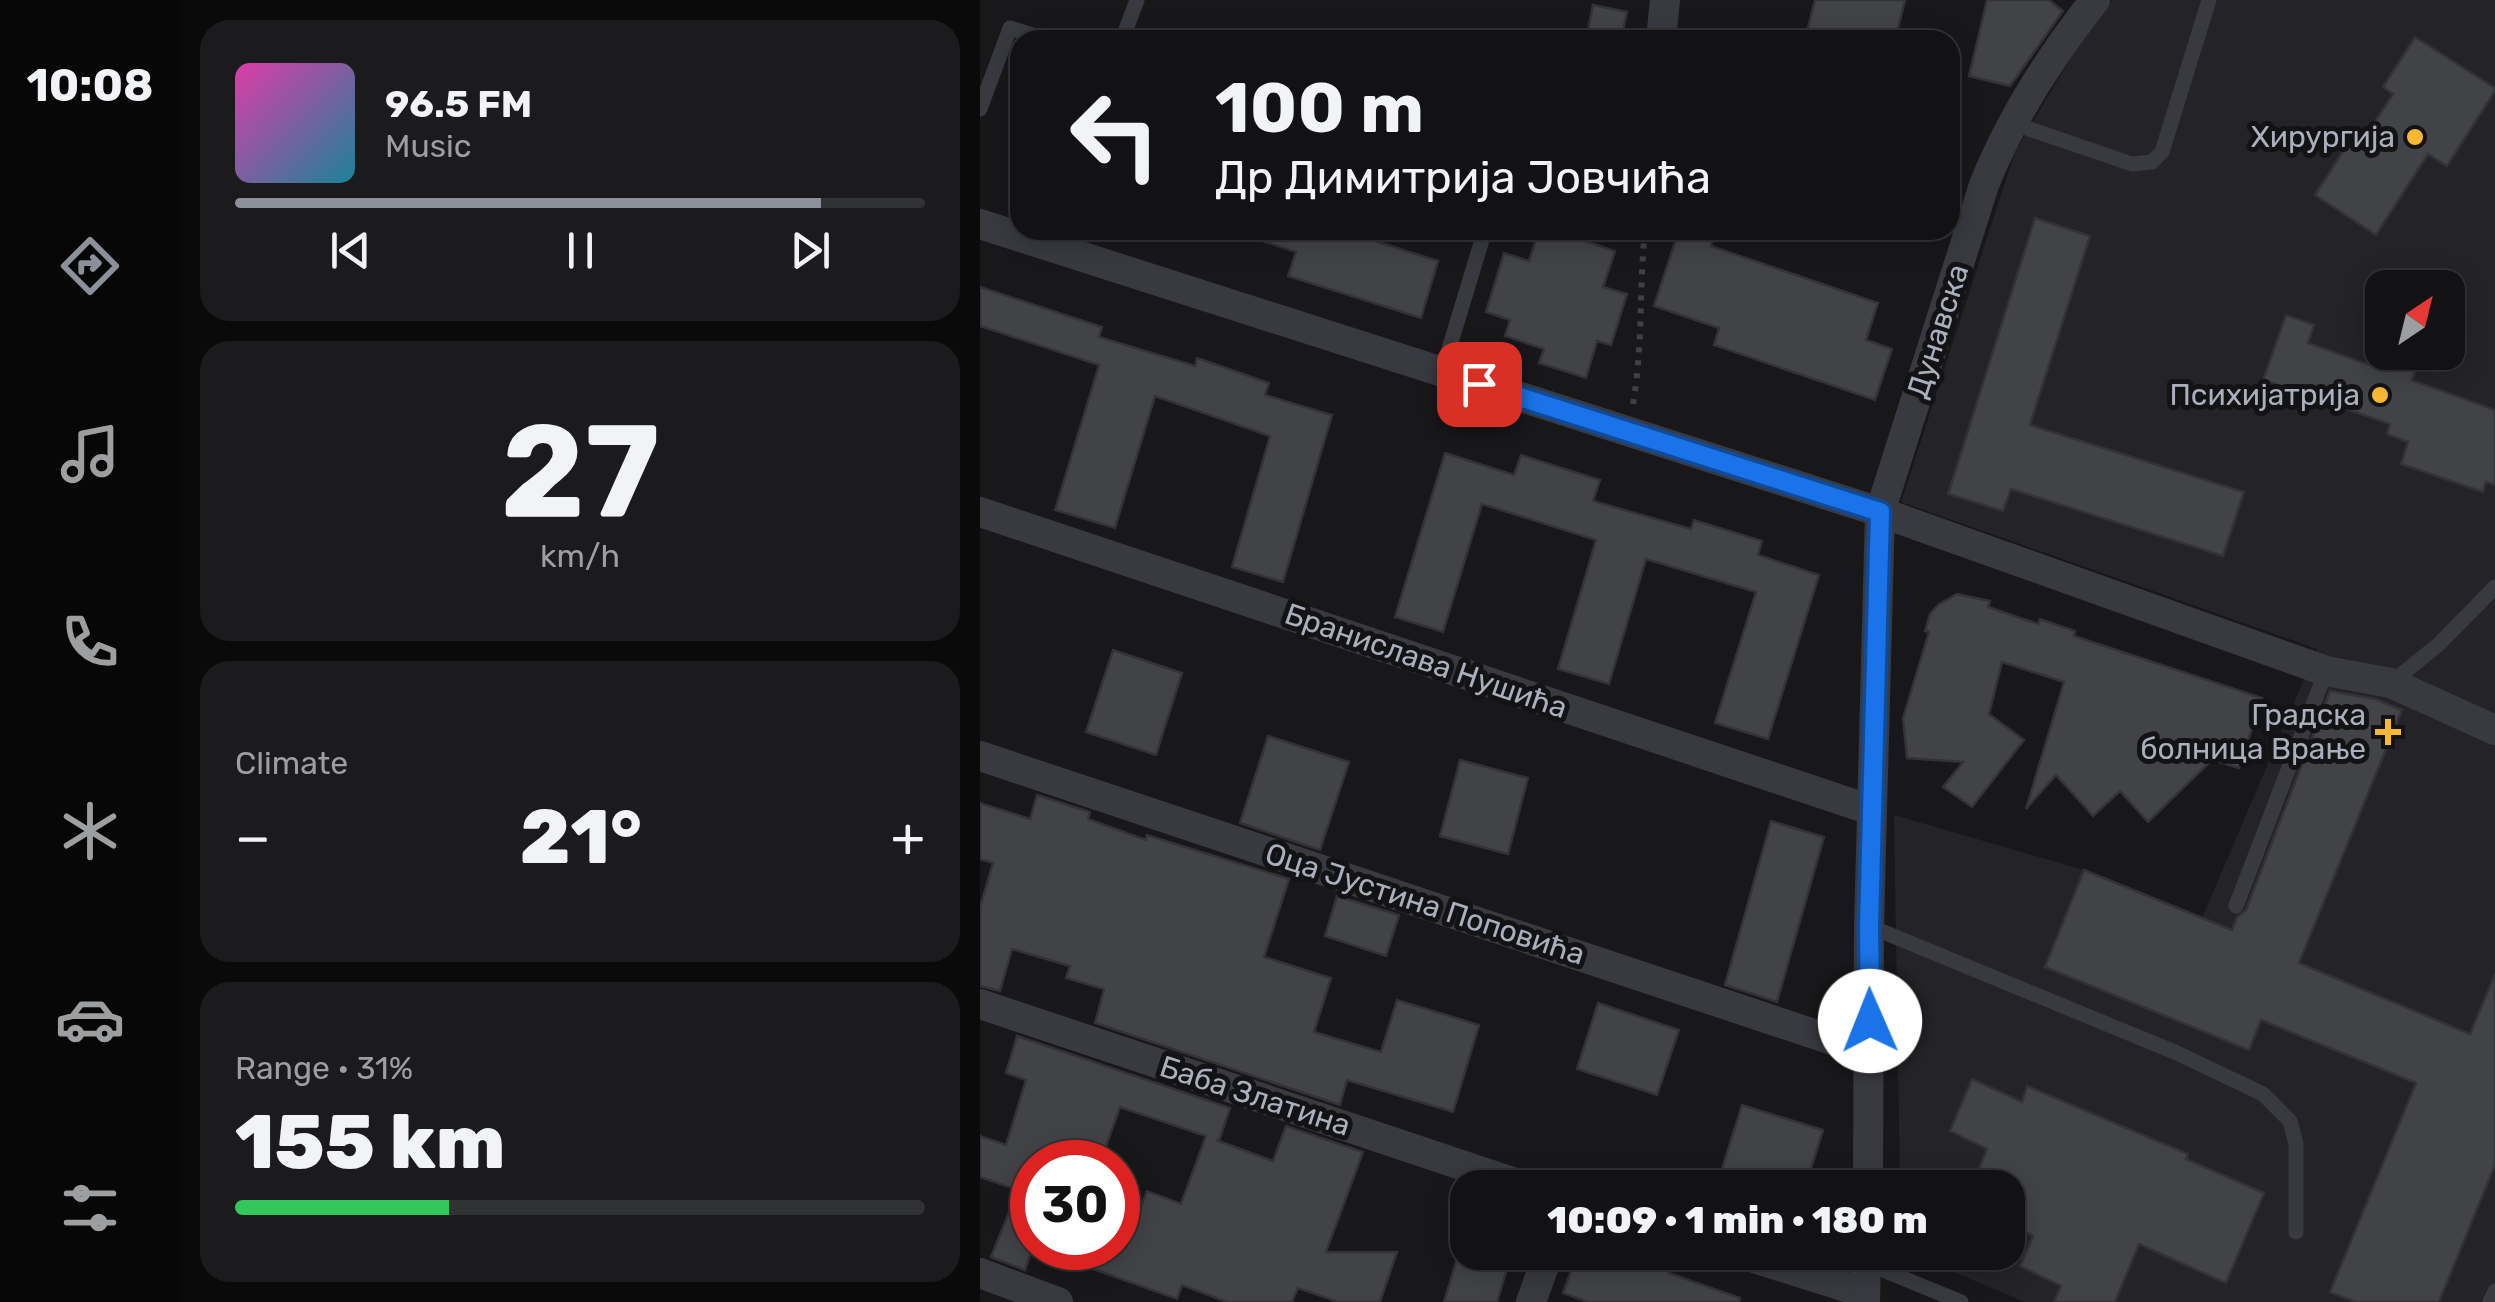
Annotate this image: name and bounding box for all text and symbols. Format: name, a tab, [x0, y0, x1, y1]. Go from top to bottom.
text: 10:08	[26, 59, 154, 112]
text: 100 m	[1215, 67, 1424, 150]
icon: left	[1050, 70, 1180, 200]
text: 96.5 FM	[385, 81, 532, 127]
place label: Хирургија	[2251, 119, 2395, 155]
marker: Хирургија	[2404, 126, 2426, 148]
text: Music	[385, 127, 471, 165]
text: Др Димитрија Јовчића	[1215, 151, 1711, 204]
icon: previous	[323, 223, 378, 278]
icon: pause	[553, 223, 608, 278]
icon: next	[783, 223, 838, 278]
icon: directions	[55, 231, 125, 301]
street label: Дунавска	[1899, 260, 1977, 402]
north arrow	[2365, 270, 2465, 370]
map controls	[2365, 270, 2465, 370]
pin	[1437, 342, 1522, 427]
icon: arrive	[1452, 357, 1507, 412]
place label: Психијатрија	[2169, 377, 2360, 413]
marker: Психијатрија	[2369, 384, 2391, 406]
text: 27	[501, 394, 660, 549]
icon: music	[55, 419, 125, 489]
text: km/h	[540, 537, 620, 575]
street label: Бранислава Нушића	[1280, 596, 1572, 726]
icon: phone	[55, 607, 125, 677]
place label: Градска болница Врање	[2140, 697, 2366, 767]
marker: Градска болница Врање	[2375, 719, 2401, 745]
text: Climate	[235, 744, 348, 782]
text: 21°	[520, 793, 642, 882]
icon: climate	[55, 796, 125, 866]
text: −	[235, 805, 271, 870]
text: +	[891, 805, 925, 870]
street label: Оца Јустина Поповића	[1261, 835, 1589, 973]
position arrow	[1818, 969, 1922, 1073]
icon: car	[55, 984, 125, 1054]
street label: Баба Златина	[1155, 1048, 1355, 1144]
text: Range · 31%	[235, 1049, 413, 1087]
text: 155 km	[235, 1098, 505, 1187]
speed limit sign: 30	[1010, 1140, 1140, 1270]
icon: filters	[55, 1173, 125, 1243]
text: 10:09 · 1 min · 180 m	[1547, 1197, 1928, 1243]

